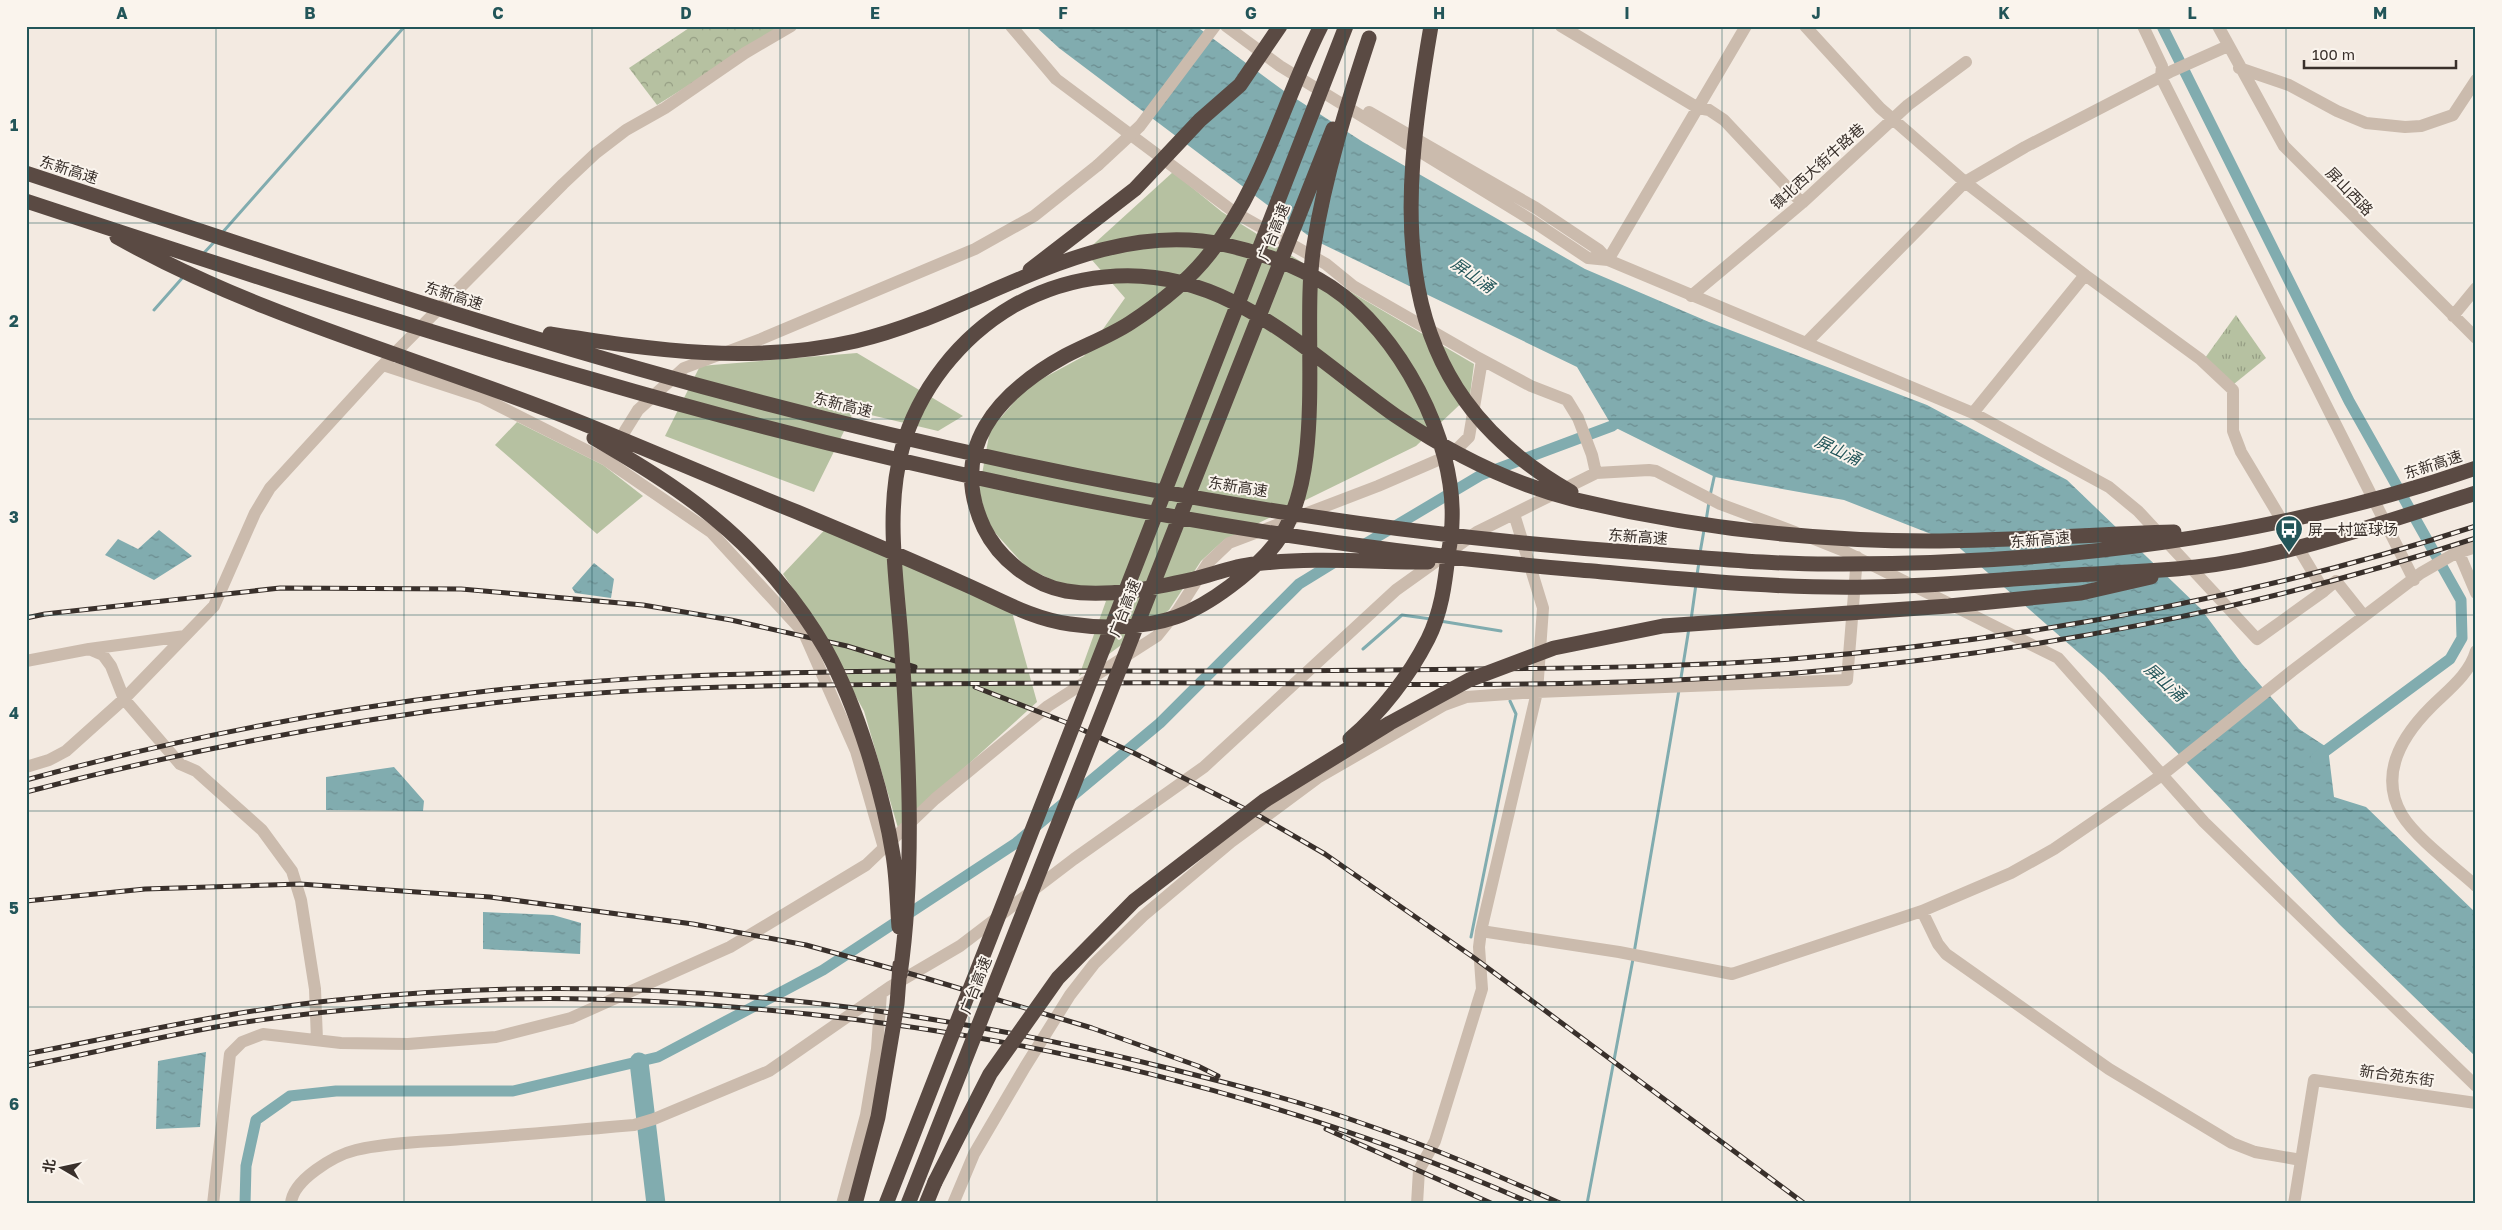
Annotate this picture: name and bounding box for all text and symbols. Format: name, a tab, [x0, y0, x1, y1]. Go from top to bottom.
text: A	[116, 3, 128, 23]
text: B	[304, 3, 316, 23]
text: C	[492, 3, 504, 23]
text: D	[680, 3, 692, 23]
text: E	[870, 3, 880, 23]
text: F	[1058, 3, 1068, 23]
text: G	[1245, 3, 1257, 23]
text: H	[1433, 3, 1445, 23]
text: I	[1624, 3, 1630, 23]
text: J	[1811, 3, 1821, 23]
text: K	[1998, 3, 2010, 23]
text: L	[2187, 3, 2197, 23]
text: M	[2373, 3, 2387, 23]
scale bar	[2304, 38, 2457, 70]
text: 100 m	[2312, 45, 2355, 63]
text: 1	[10, 115, 18, 135]
street label: 镇北西大街牛路巷	[1766, 119, 1868, 213]
street label: 东新高速	[38, 151, 100, 187]
street label: 屏山西路	[2323, 163, 2377, 219]
street label: 广台高速	[1253, 201, 1293, 263]
water label: 屏山涌	[1448, 253, 1500, 298]
street label: 东新高速	[423, 277, 485, 313]
text: 2	[9, 311, 19, 331]
street label: 东新高速	[812, 388, 874, 420]
water label: 屏山涌	[1812, 431, 1866, 470]
street label: 东新高速	[2402, 446, 2464, 482]
street label: 东新高速	[1207, 472, 1269, 500]
text: 3	[9, 507, 19, 527]
bus stop icon: 屏一村篮球场	[2274, 514, 2304, 553]
place label: 屏一村篮球场	[2308, 520, 2398, 538]
street label: 东新高速	[1607, 525, 1669, 547]
street label: 东新高速	[2009, 527, 2071, 551]
street label: 广台高速	[1104, 577, 1144, 639]
water label: 屏山涌	[2140, 659, 2191, 707]
text: 4	[9, 703, 19, 723]
text: 5	[9, 898, 19, 918]
street label: 广台高速	[955, 954, 995, 1016]
street label: 新合苑东街	[2359, 1061, 2435, 1089]
text: 6	[9, 1094, 19, 1114]
north arrow	[38, 1142, 88, 1192]
text: 北	[39, 1158, 58, 1174]

